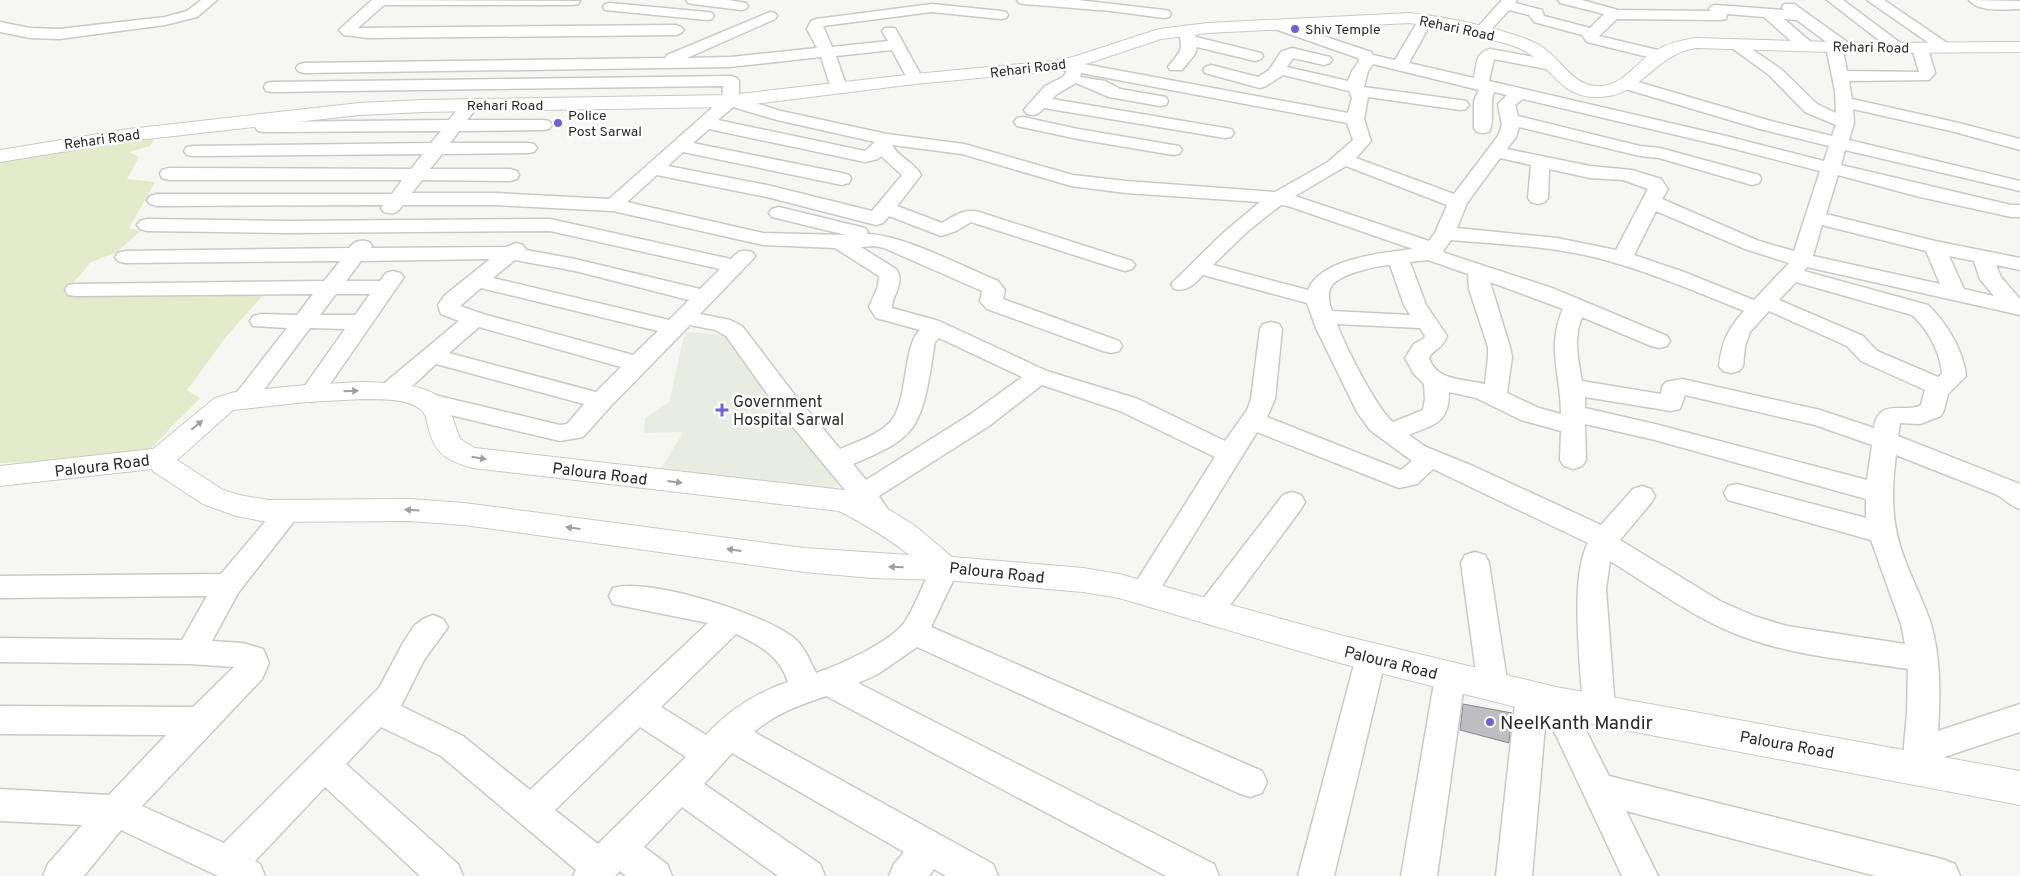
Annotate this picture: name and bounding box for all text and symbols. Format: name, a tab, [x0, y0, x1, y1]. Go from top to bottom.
street label: Rehari Road	[1417, 13, 1496, 46]
place label: Shiv Temple	[1305, 22, 1380, 39]
marker: Shiv Temple	[1289, 23, 1301, 35]
street label: Rehari Road	[1833, 39, 1909, 58]
street label: Rehari Road	[989, 56, 1067, 83]
street label: Rehari Road	[467, 98, 543, 115]
place label: Police Post Sarwal	[568, 108, 642, 141]
marker: Police Post Sarwal	[552, 117, 564, 129]
street label: Rehari Road	[63, 127, 141, 154]
one-way arrow	[343, 387, 359, 395]
place label: Government Hospital Sarwal	[733, 393, 844, 431]
marker: Government Hospital Sarwal	[715, 403, 729, 417]
one-way arrow	[190, 420, 203, 431]
street label: Paloura Road	[54, 451, 151, 483]
one-way arrow	[472, 455, 488, 463]
street label: Paloura Road	[551, 459, 648, 491]
one-way arrow	[668, 478, 684, 486]
one-way arrow	[404, 506, 420, 514]
one-way arrow	[565, 524, 581, 532]
one-way arrow	[726, 546, 742, 554]
street label: Paloura Road	[948, 559, 1045, 589]
one-way arrow	[888, 563, 904, 571]
street label: Paloura Road	[1342, 643, 1439, 685]
place label: NeelKanth Mandir	[1500, 712, 1654, 736]
marker: NeelKanth Mandir	[1484, 716, 1496, 728]
street label: Paloura Road	[1738, 728, 1835, 764]

